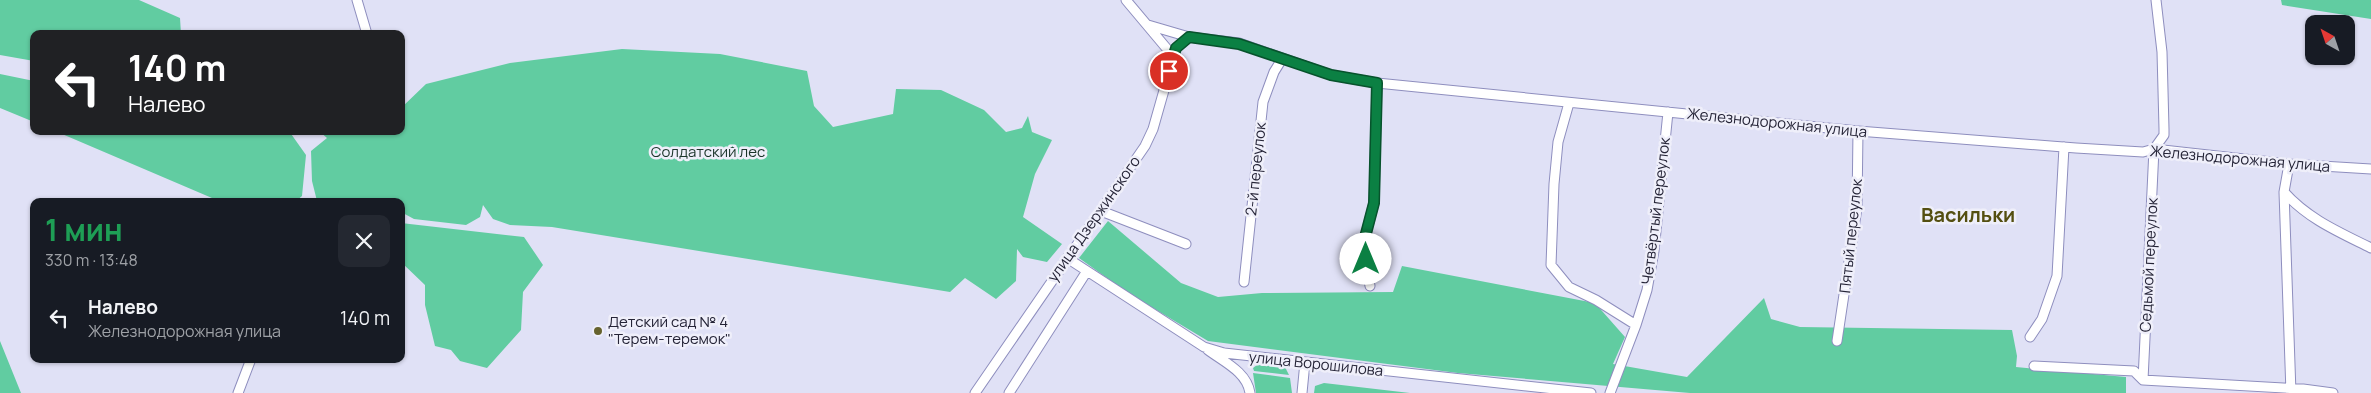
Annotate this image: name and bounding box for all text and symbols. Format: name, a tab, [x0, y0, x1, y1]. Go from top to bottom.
north arrow	[2305, 15, 2355, 65]
map controls	[2305, 15, 2355, 65]
text: 140 m	[128, 44, 226, 92]
icon: left	[45, 50, 110, 115]
pin	[1148, 50, 1190, 92]
icon: arrive	[1155, 57, 1183, 85]
text: Налево	[128, 89, 206, 119]
street label: Железнодорожная улица	[1686, 103, 1868, 142]
street label: 2-й переулок	[1240, 121, 1271, 217]
street label: Четвёртый переулок	[1636, 136, 1675, 286]
street label: Железнодорожная улица	[2149, 140, 2331, 177]
park label: Солдатский лес	[651, 141, 765, 162]
street label: улица Дзержинского	[1042, 151, 1145, 286]
street label: Пятый переулок	[1834, 177, 1867, 294]
street label: Седьмой переулок	[2134, 197, 2163, 333]
district label: Васильки	[1921, 201, 2015, 228]
text: 1 мин	[45, 209, 123, 250]
button: close	[338, 215, 390, 267]
position arrow	[1339, 232, 1391, 284]
text: 330 m · 13:48	[45, 249, 138, 271]
text: Налево	[88, 294, 158, 320]
icon: left	[45, 304, 73, 332]
text: 140 m	[340, 305, 390, 331]
place label: Детский сад № 4 "Терем-теремок"	[608, 311, 731, 349]
text: Железнодорожная улица	[88, 320, 281, 342]
marker: Детский сад № 4 "Терем-теремок"	[592, 325, 604, 337]
street label: улица Ворошилова	[1248, 346, 1384, 381]

